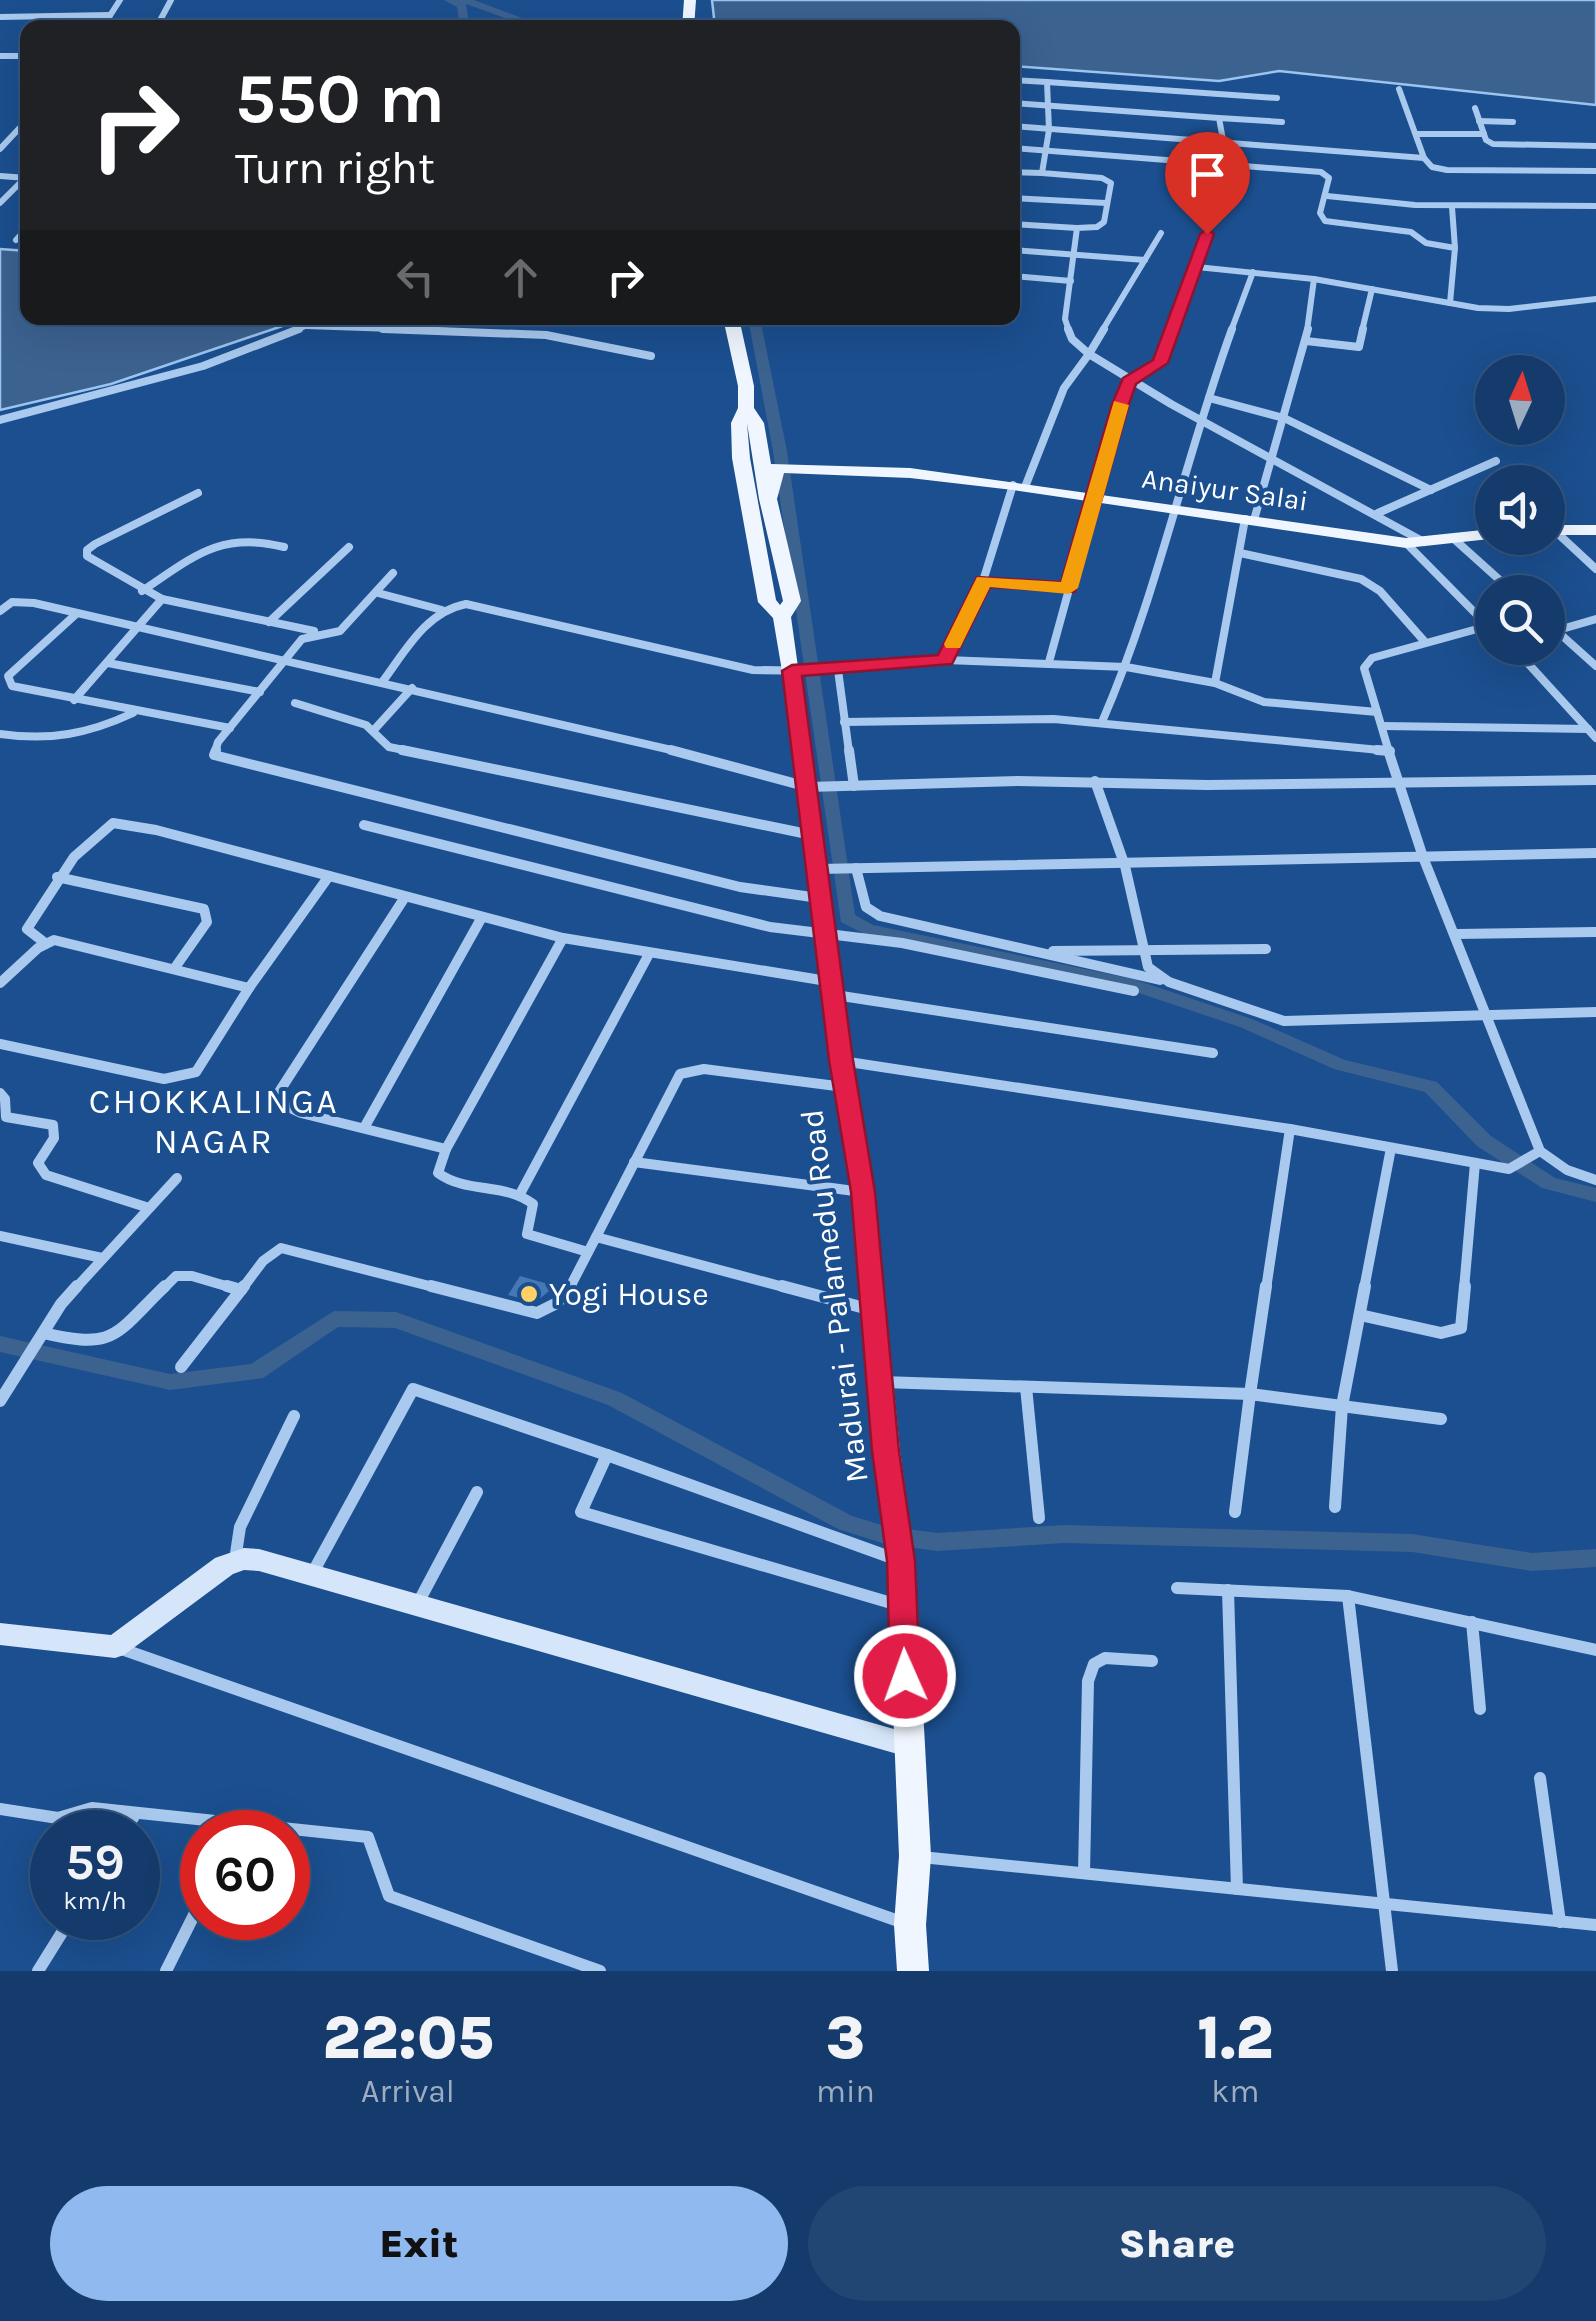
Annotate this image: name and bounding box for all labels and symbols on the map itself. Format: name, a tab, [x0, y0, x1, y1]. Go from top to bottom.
pin	[1165, 132, 1250, 235]
north arrow	[1475, 355, 1565, 445]
street label: Anaiyur Salai	[1140, 462, 1310, 517]
district label: CHOKKALINGA NAGAR	[89, 1081, 339, 1162]
street label: Madurai - Palamedu Road	[793, 1107, 876, 1485]
place label: Yogi House	[549, 1276, 709, 1313]
marker: Yogi House	[518, 1283, 540, 1305]
position arrow	[853, 1624, 957, 1728]
speed limit sign: 60	[180, 1810, 310, 1940]

